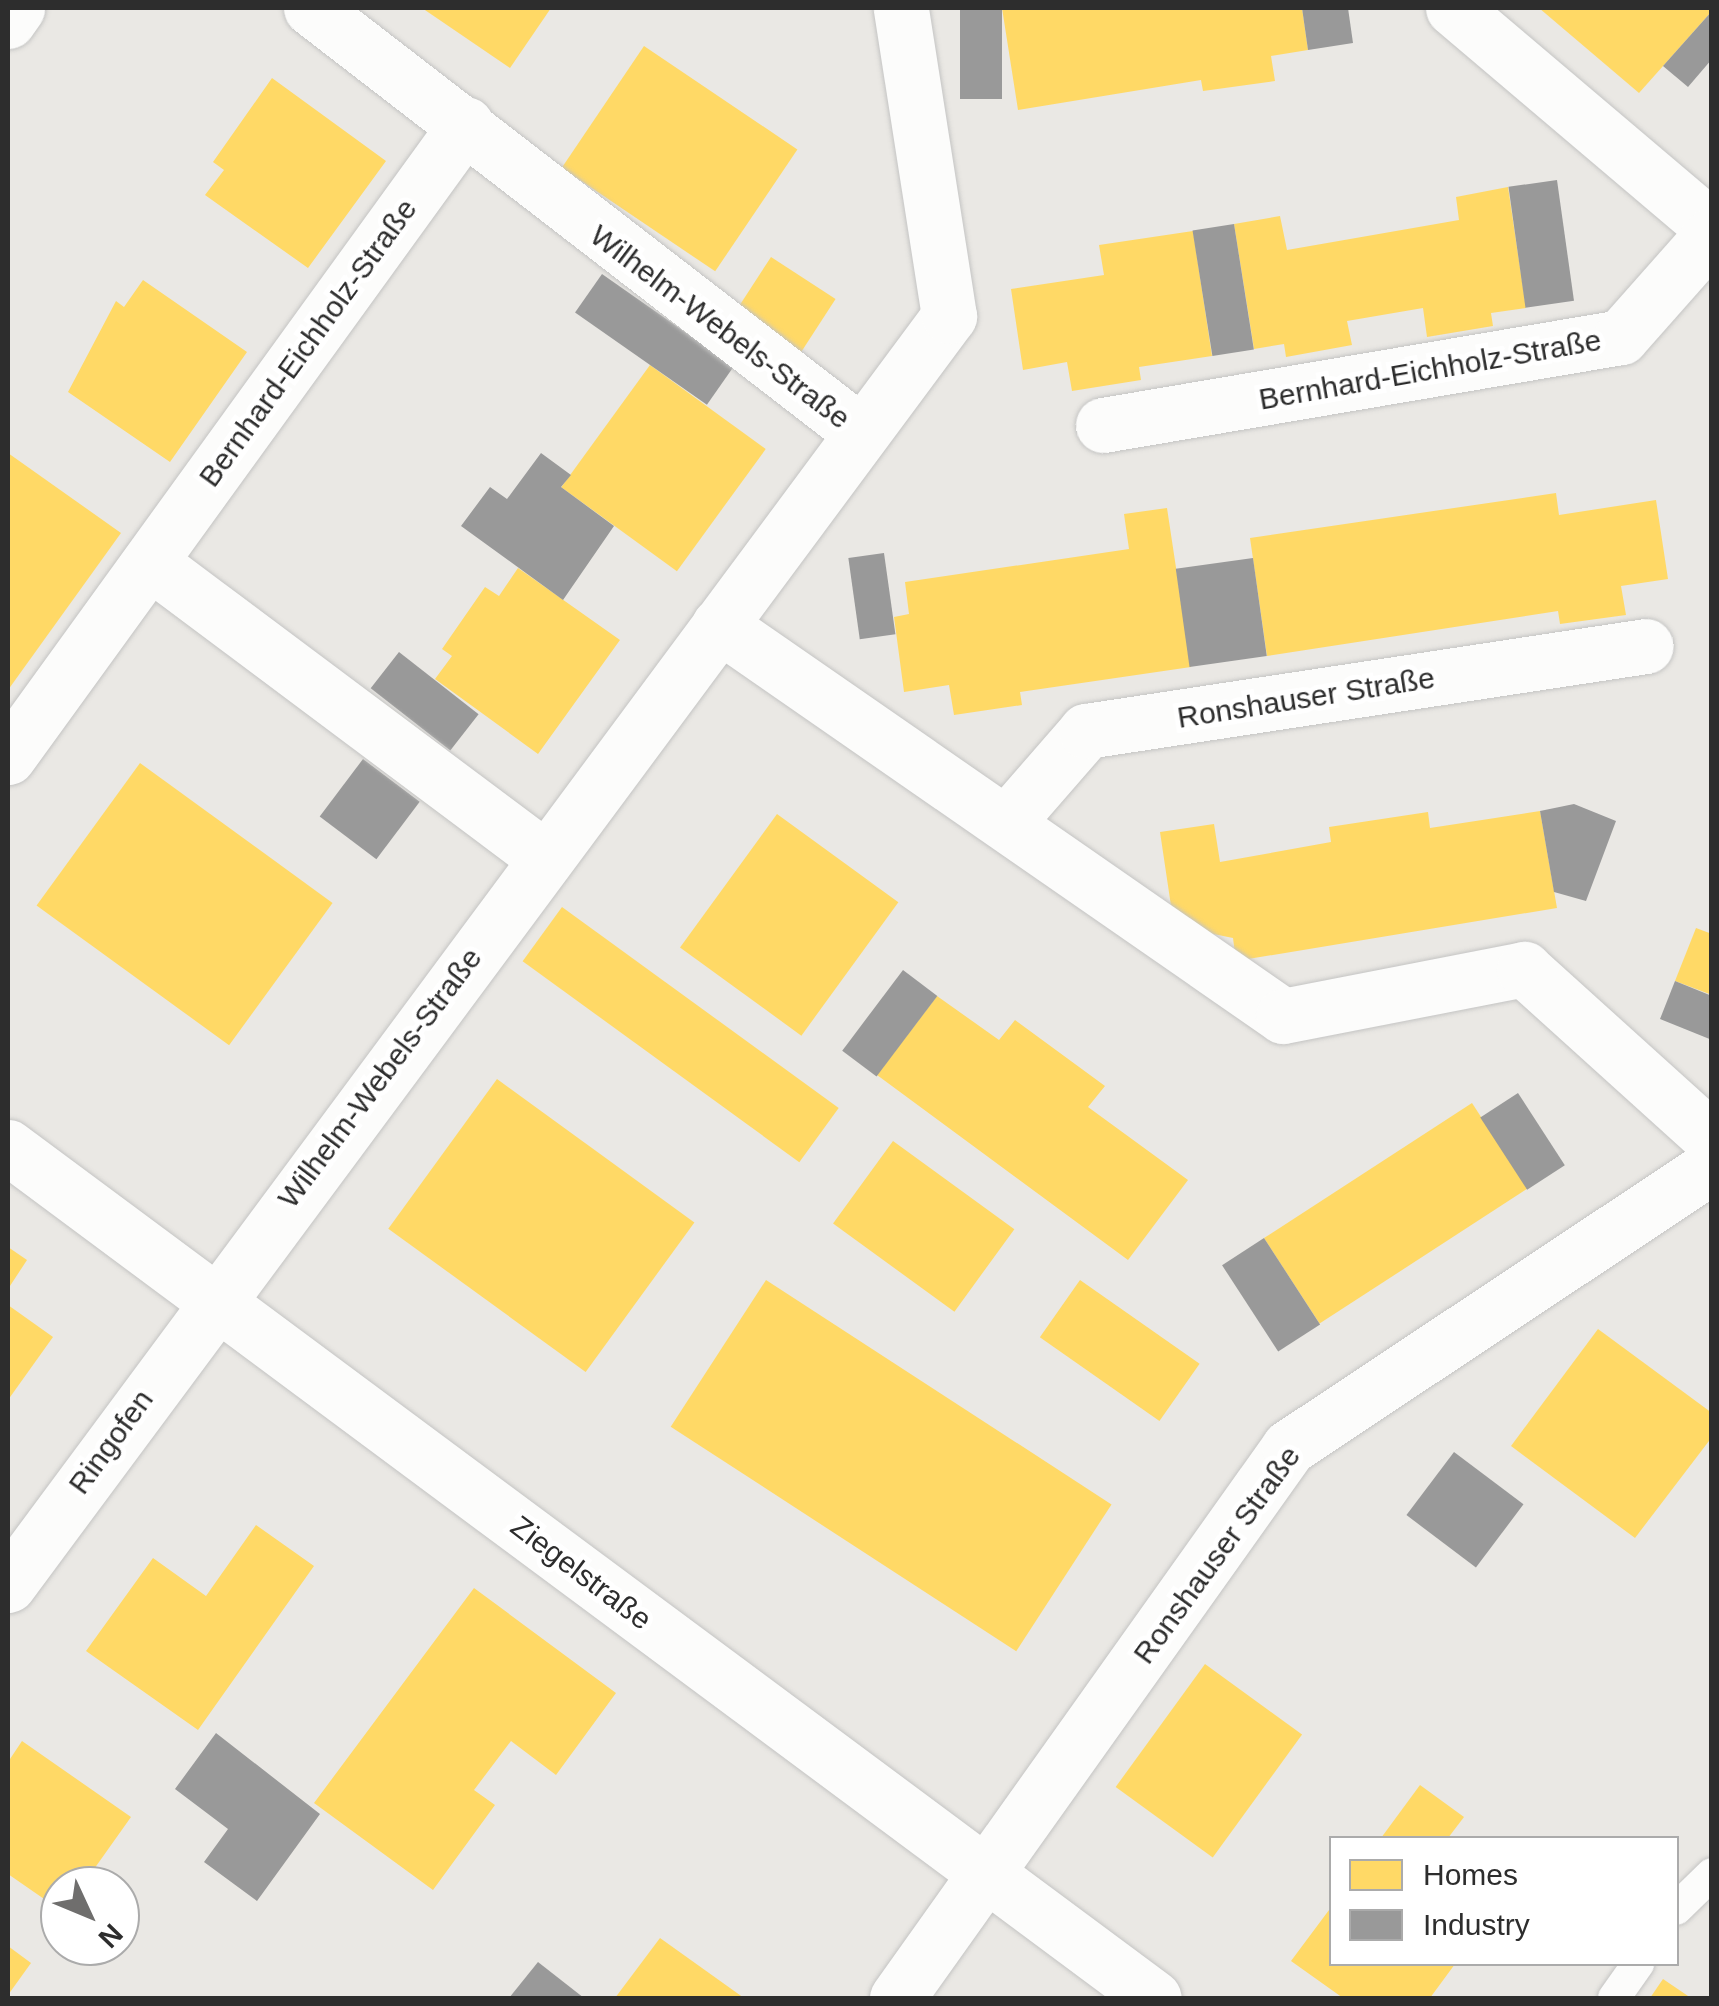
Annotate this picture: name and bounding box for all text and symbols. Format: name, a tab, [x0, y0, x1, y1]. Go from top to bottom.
street label: Bernhard-Eichholz-Straße	[192, 192, 424, 494]
street label: Wilhelm-Webels-Straße	[583, 217, 857, 437]
street label: Bernhard-Eichholz-Straße	[1256, 322, 1604, 418]
street label: Ronshauser Straße	[1175, 660, 1437, 736]
street label: Wilhelm-Webels-Straße	[270, 941, 490, 1215]
street label: Ringofen	[61, 1383, 161, 1501]
street label: Ronshauser Straße	[1126, 1439, 1308, 1671]
street label: Ziegelstraße	[504, 1508, 658, 1638]
legend	[1329, 1836, 1679, 1966]
text: Homes	[1423, 1858, 1518, 1891]
north arrow	[40, 1866, 140, 1966]
text: Industry	[1423, 1908, 1530, 1941]
text: N	[92, 1918, 129, 1954]

